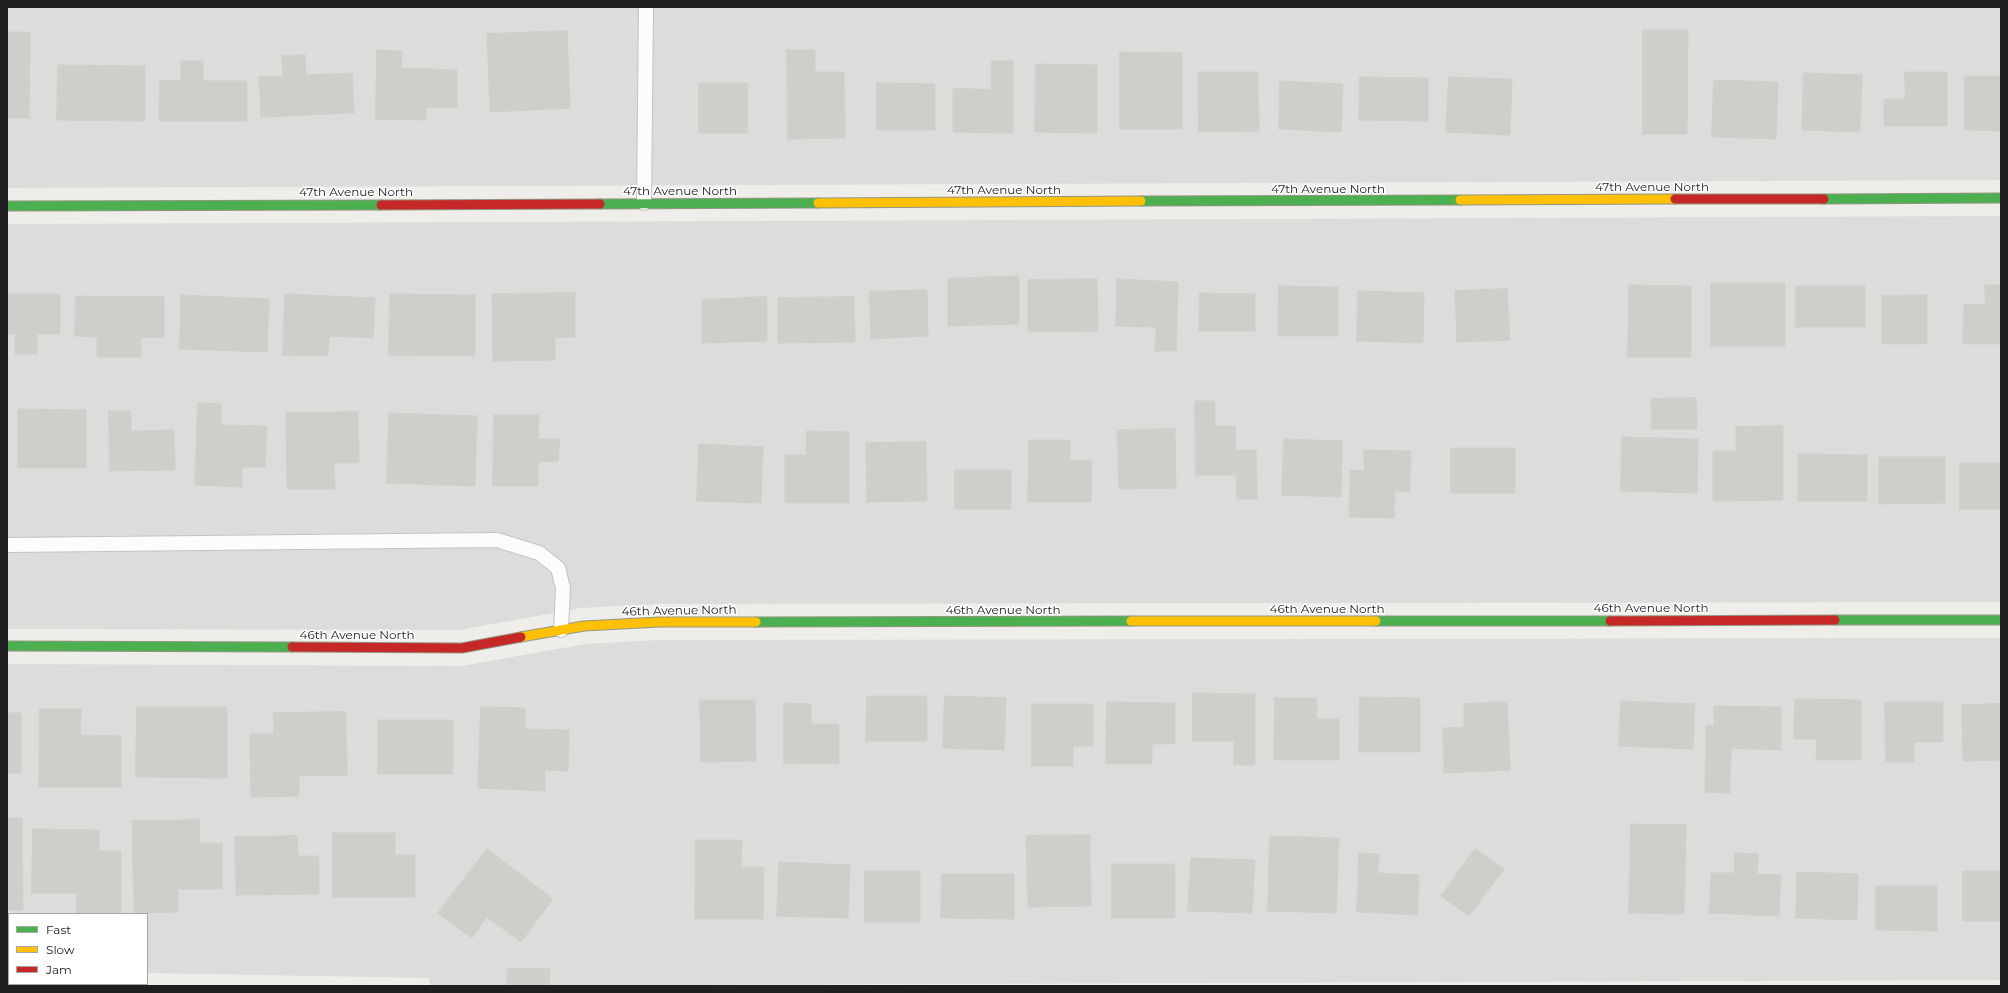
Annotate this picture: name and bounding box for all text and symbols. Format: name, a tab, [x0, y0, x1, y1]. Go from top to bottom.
street label: 47th Avenue North	[1595, 180, 1709, 194]
street label: 47th Avenue North	[1271, 182, 1385, 196]
street label: 47th Avenue North	[947, 183, 1061, 197]
street label: 47th Avenue North	[623, 184, 737, 198]
street label: 47th Avenue North	[299, 185, 413, 199]
street label: 46th Avenue North	[1593, 601, 1709, 615]
street label: 46th Avenue North	[1269, 602, 1385, 616]
street label: 46th Avenue North	[621, 603, 737, 619]
street label: 46th Avenue North	[945, 603, 1061, 617]
street label: 46th Avenue North	[299, 628, 415, 642]
legend	[8, 913, 148, 985]
text: Fast	[46, 922, 71, 937]
text: Slow	[46, 942, 75, 957]
text: Jam	[46, 962, 72, 977]

